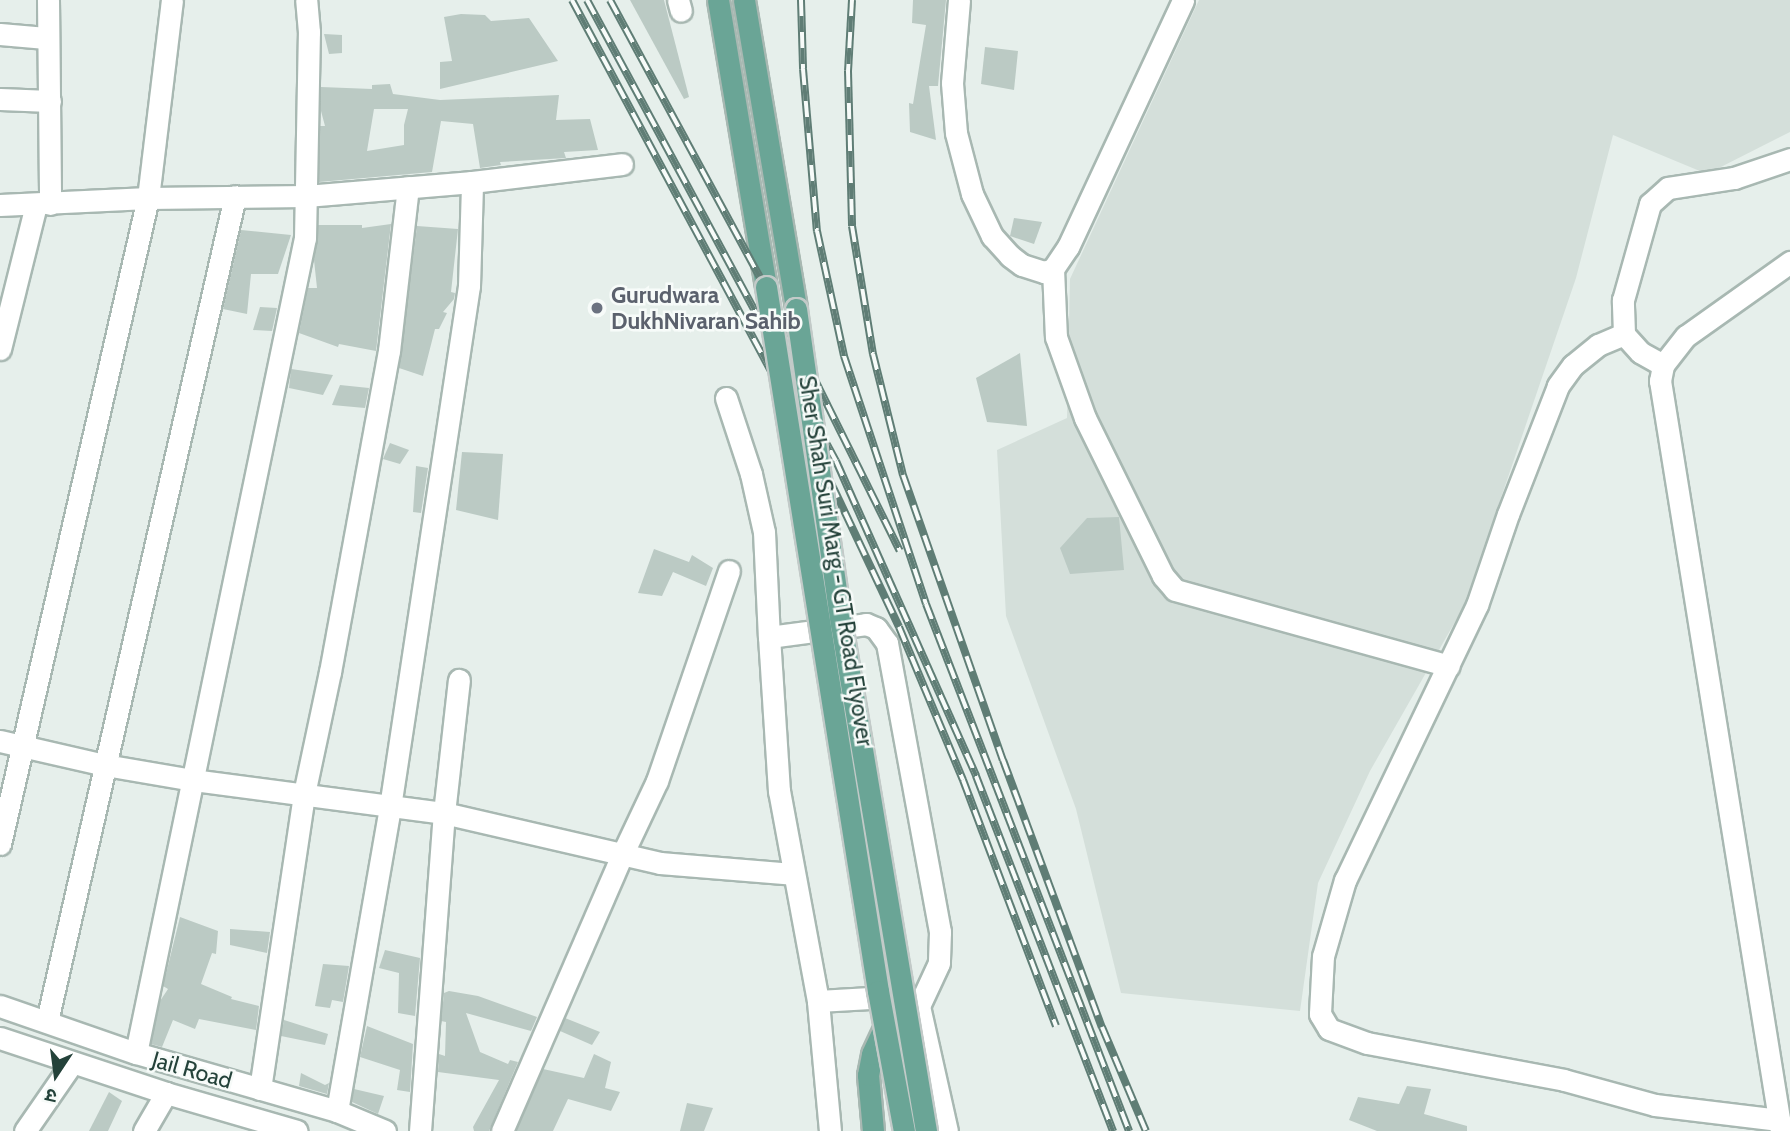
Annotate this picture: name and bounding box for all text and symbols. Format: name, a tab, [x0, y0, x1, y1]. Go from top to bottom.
place label: Gurudwara DukhNivaran Sahib	[611, 281, 801, 335]
marker: Gurudwara DukhNivaran Sahib	[589, 300, 605, 316]
street label: Sher Shah Suri Marg - GT Road Flyover	[793, 374, 879, 748]
north arrow	[21, 1040, 91, 1110]
street label: Jail Road	[149, 1045, 235, 1095]
text: उ	[43, 1083, 59, 1108]

